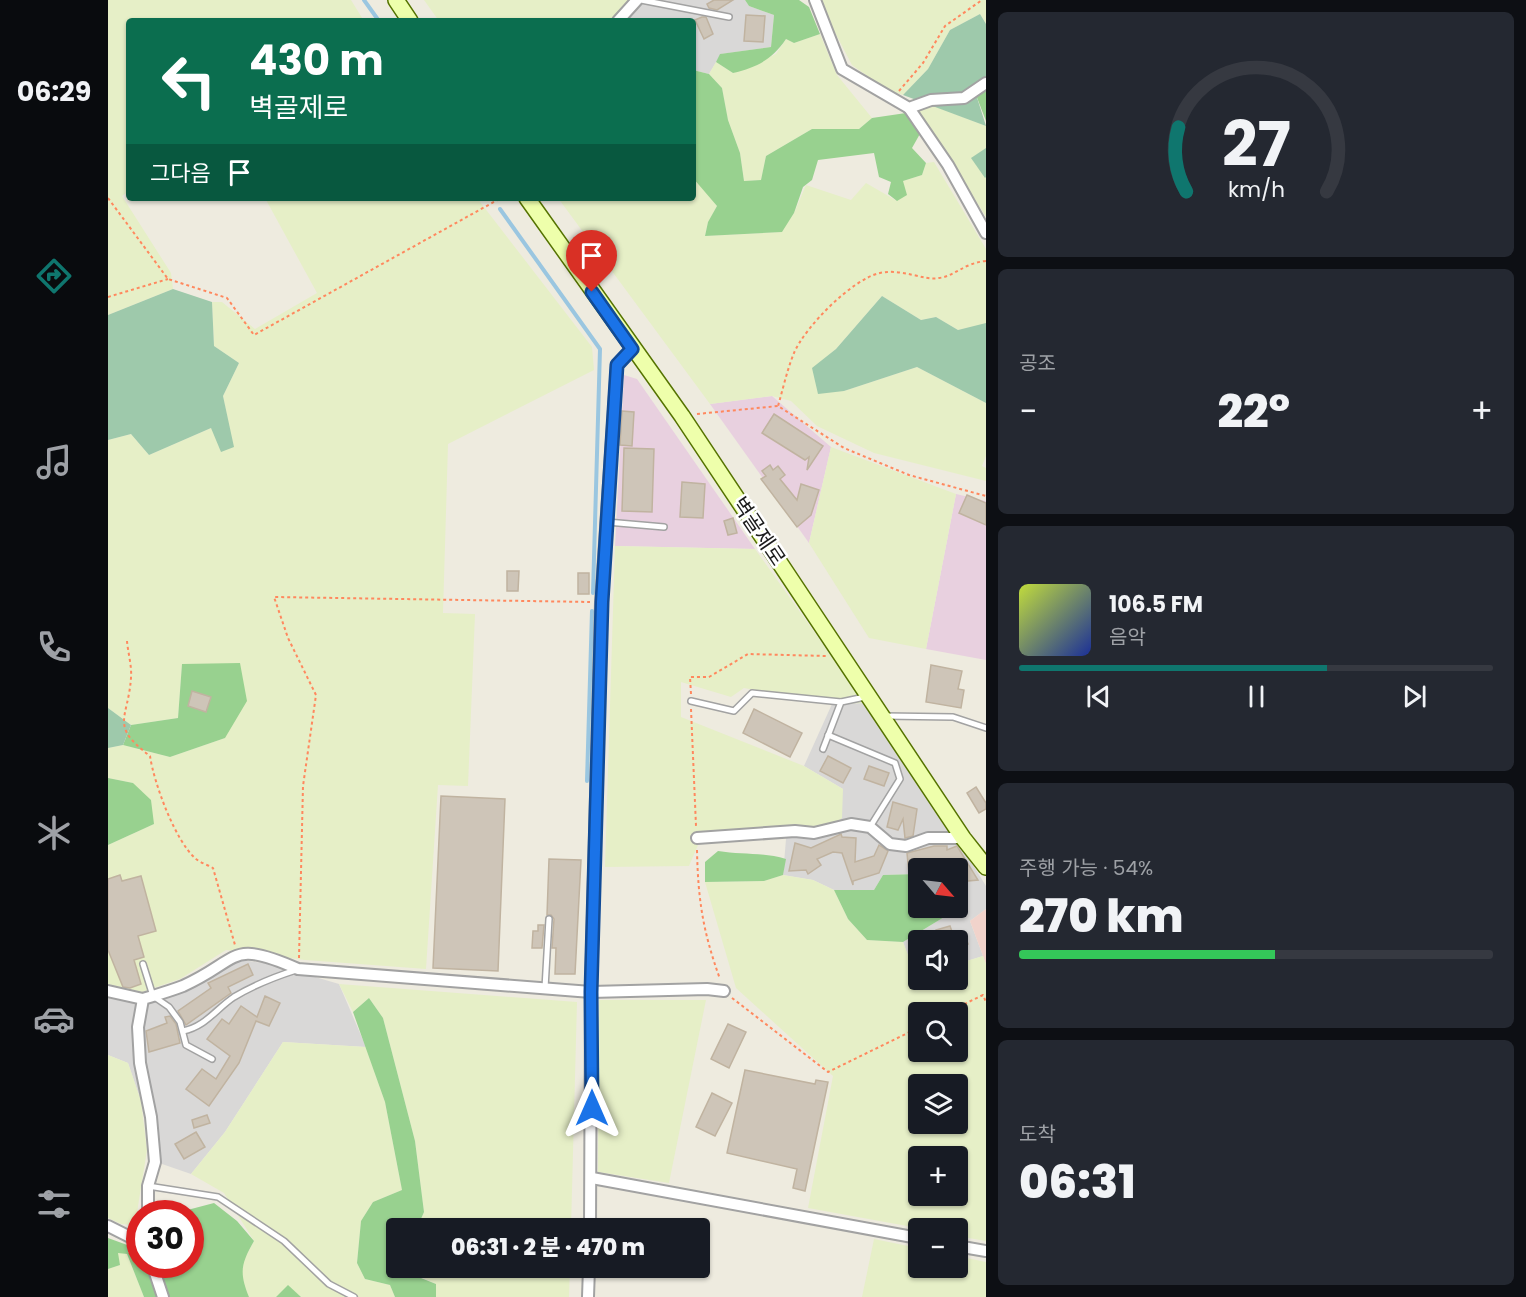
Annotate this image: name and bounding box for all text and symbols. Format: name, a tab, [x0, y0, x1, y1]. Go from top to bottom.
text: 430 m	[249, 31, 384, 90]
icon: left	[150, 42, 228, 120]
text: 06:29	[17, 73, 91, 110]
text: 벽골제로	[249, 89, 348, 126]
text: 27	[1221, 100, 1291, 188]
icon: arrive	[223, 156, 256, 189]
text: 그다음	[150, 158, 211, 189]
text: km/h	[1227, 174, 1285, 205]
pin	[566, 230, 617, 292]
icon: arrive	[575, 239, 608, 272]
icon: directions	[33, 255, 75, 297]
text: 공조	[1019, 349, 1056, 377]
text: 22°	[1217, 380, 1290, 443]
text: −	[1019, 388, 1037, 435]
text: +	[1470, 388, 1493, 435]
icon: music	[33, 441, 75, 483]
street label: 벽골제로	[725, 491, 793, 571]
text: 106.5 FM	[1109, 589, 1203, 620]
text: 음악	[1109, 623, 1146, 651]
icon: phone	[33, 626, 75, 668]
icon: previous	[1082, 680, 1115, 713]
icon: pause	[1240, 680, 1273, 713]
icon: next	[1398, 680, 1431, 713]
icon: climate	[33, 812, 75, 854]
text: 주행 가능 · 54%	[1019, 854, 1153, 882]
north arrow	[908, 858, 968, 918]
map controls	[908, 858, 968, 1278]
text: 270 km	[1019, 885, 1183, 948]
button: sound	[908, 930, 968, 990]
icon: car	[33, 998, 75, 1040]
button: search	[908, 1002, 968, 1062]
button: layers	[908, 1074, 968, 1134]
position arrow	[560, 1076, 624, 1140]
text: 도착	[1019, 1120, 1056, 1148]
button: +	[908, 1146, 968, 1206]
text: 06:31	[1019, 1151, 1136, 1214]
icon: filters	[33, 1183, 75, 1225]
speed limit sign: 30	[126, 1200, 204, 1278]
button: −	[908, 1218, 968, 1278]
text: 06:31 · 2 분 · 470 m	[451, 1232, 645, 1263]

